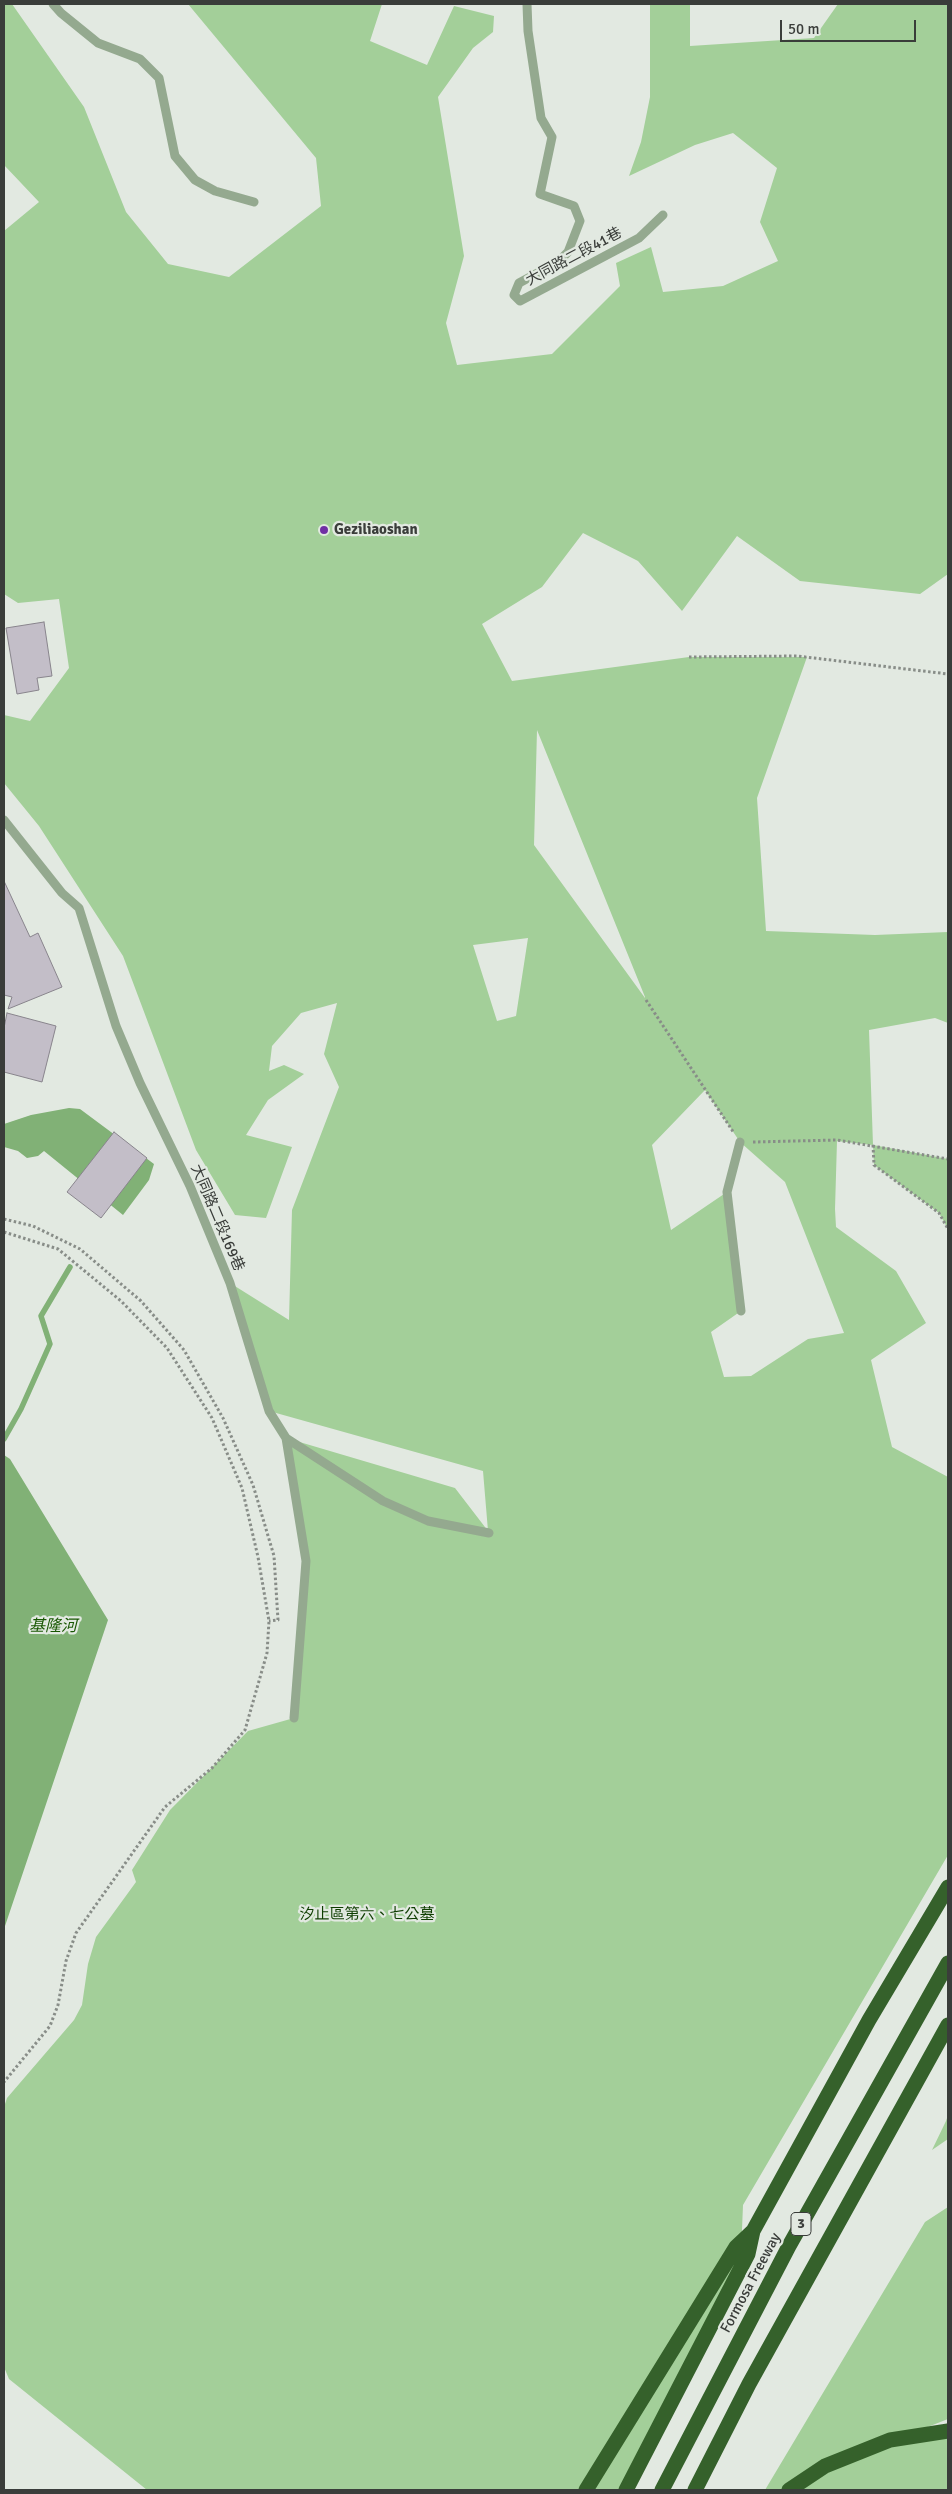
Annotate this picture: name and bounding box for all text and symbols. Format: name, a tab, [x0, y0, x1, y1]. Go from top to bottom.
scale bar	[782, 10, 918, 42]
text: 50 m	[788, 20, 819, 38]
street label: 大同路二段41巷	[523, 224, 625, 290]
place label: Geziliaoshan	[334, 521, 418, 539]
marker: Geziliaoshan	[318, 524, 330, 536]
street label: 大同路二段169巷	[186, 1162, 248, 1274]
water label: 基隆河	[29, 1617, 77, 1637]
park label: 汐止區第六、七公墓	[300, 1906, 434, 1924]
road number: 3	[791, 2212, 811, 2236]
street label: Formosa Freeway	[717, 2230, 785, 2336]

